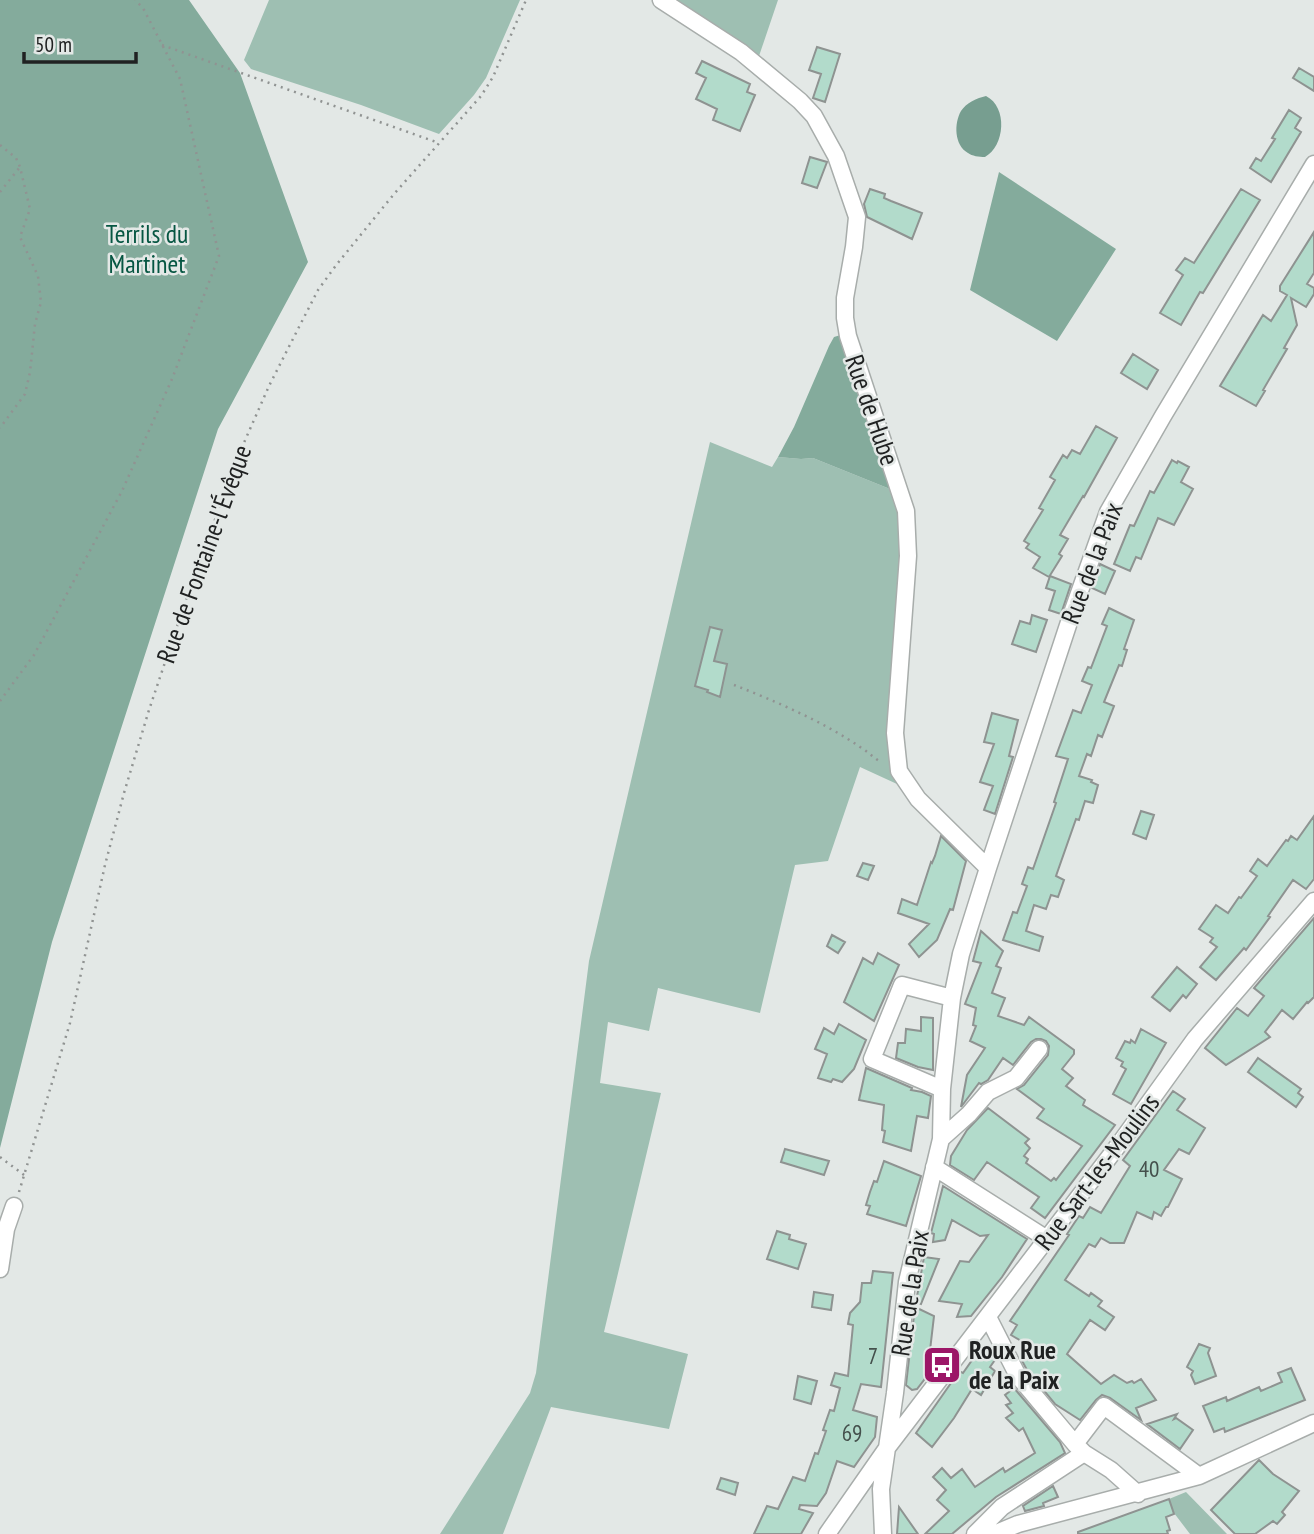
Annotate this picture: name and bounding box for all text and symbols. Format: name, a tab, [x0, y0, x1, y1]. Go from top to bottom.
scale bar	[24, 21, 136, 65]
text: 50 m	[35, 31, 72, 58]
park label: Terrils du Martinet	[106, 217, 188, 280]
street label: Rue de Hube	[838, 350, 907, 469]
street label: Rue de Fontaine-l'Évêque	[149, 440, 258, 667]
street label: Rue de la Paix	[1053, 497, 1130, 628]
street label: Rue Sart-les-Moulins	[1027, 1087, 1166, 1257]
house number: 40	[1139, 1154, 1159, 1183]
street label: Rue de la Paix	[883, 1227, 936, 1358]
place label: Roux Rue de la Paix	[969, 1333, 1060, 1396]
house number: 7	[868, 1341, 878, 1370]
bus stop icon: Roux Rue de la Paix	[921, 1344, 963, 1386]
house number: 69	[842, 1418, 862, 1447]

